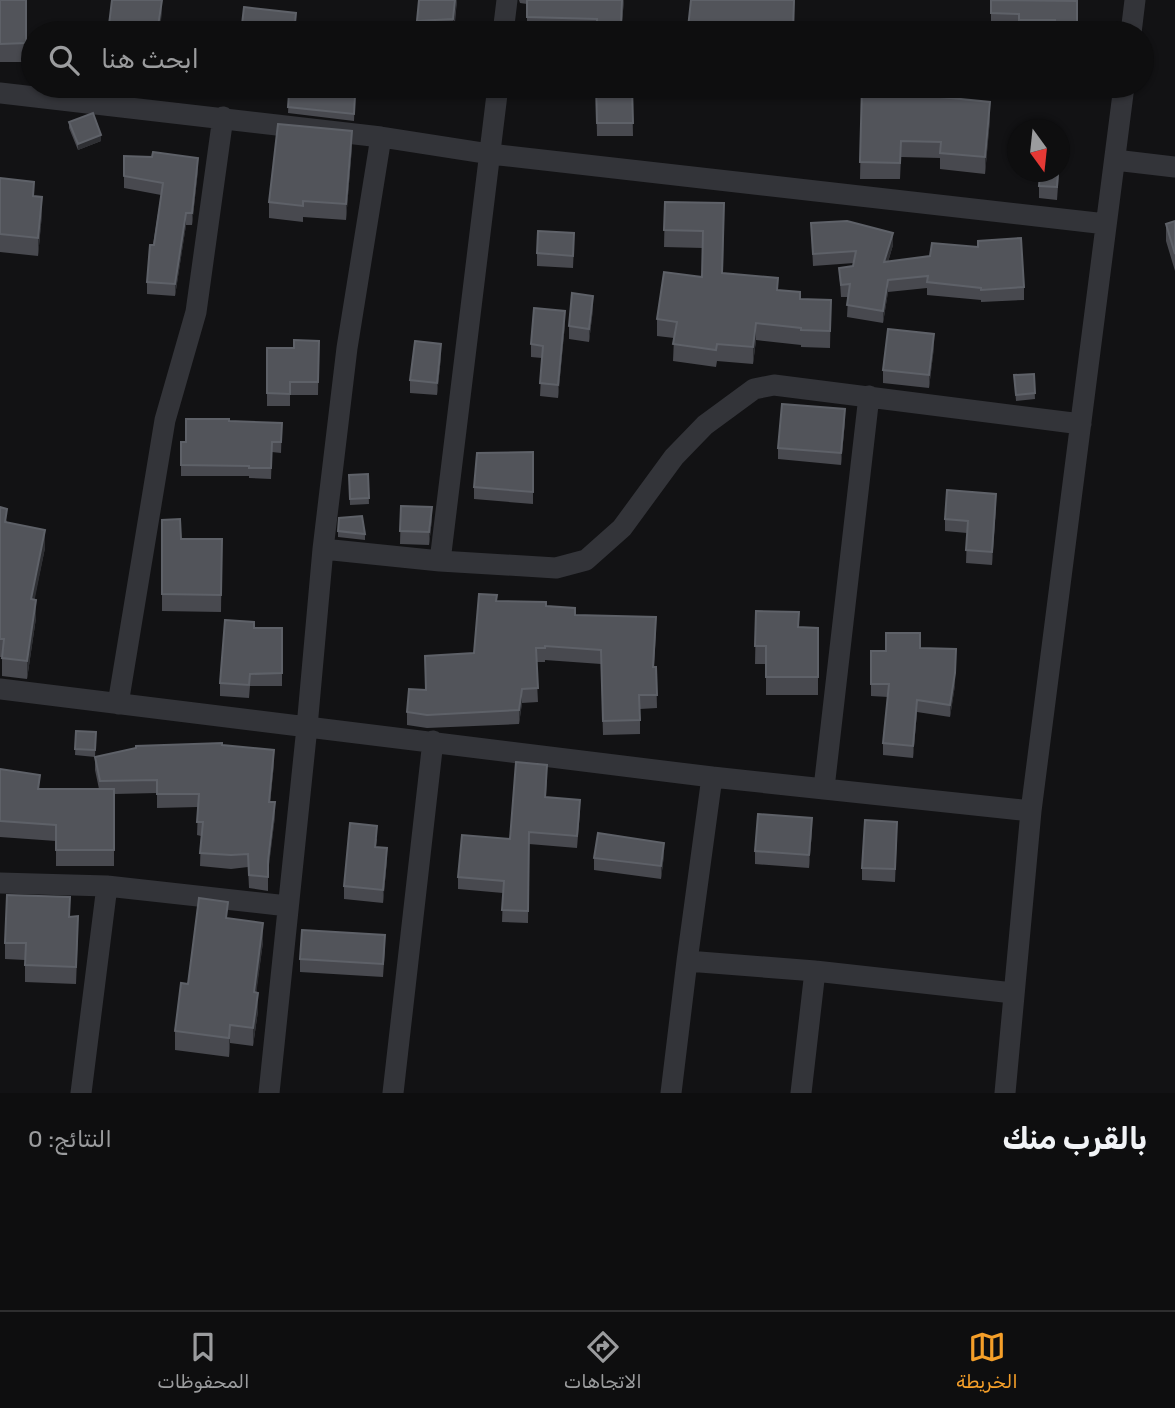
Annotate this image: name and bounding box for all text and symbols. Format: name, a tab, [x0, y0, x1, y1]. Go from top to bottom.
search box	[21, 21, 1154, 98]
icon: search	[45, 41, 83, 79]
text: ابحث هنا	[101, 44, 199, 75]
north arrow	[1007, 119, 1070, 182]
text: بالقرب منك	[1002, 1121, 1147, 1157]
text: النتائج: 0	[28, 1125, 112, 1153]
tab: المحفوظات	[157, 1328, 250, 1393]
tab: الاتجاهات	[564, 1328, 642, 1393]
tab: الخريطة	[956, 1328, 1018, 1393]

